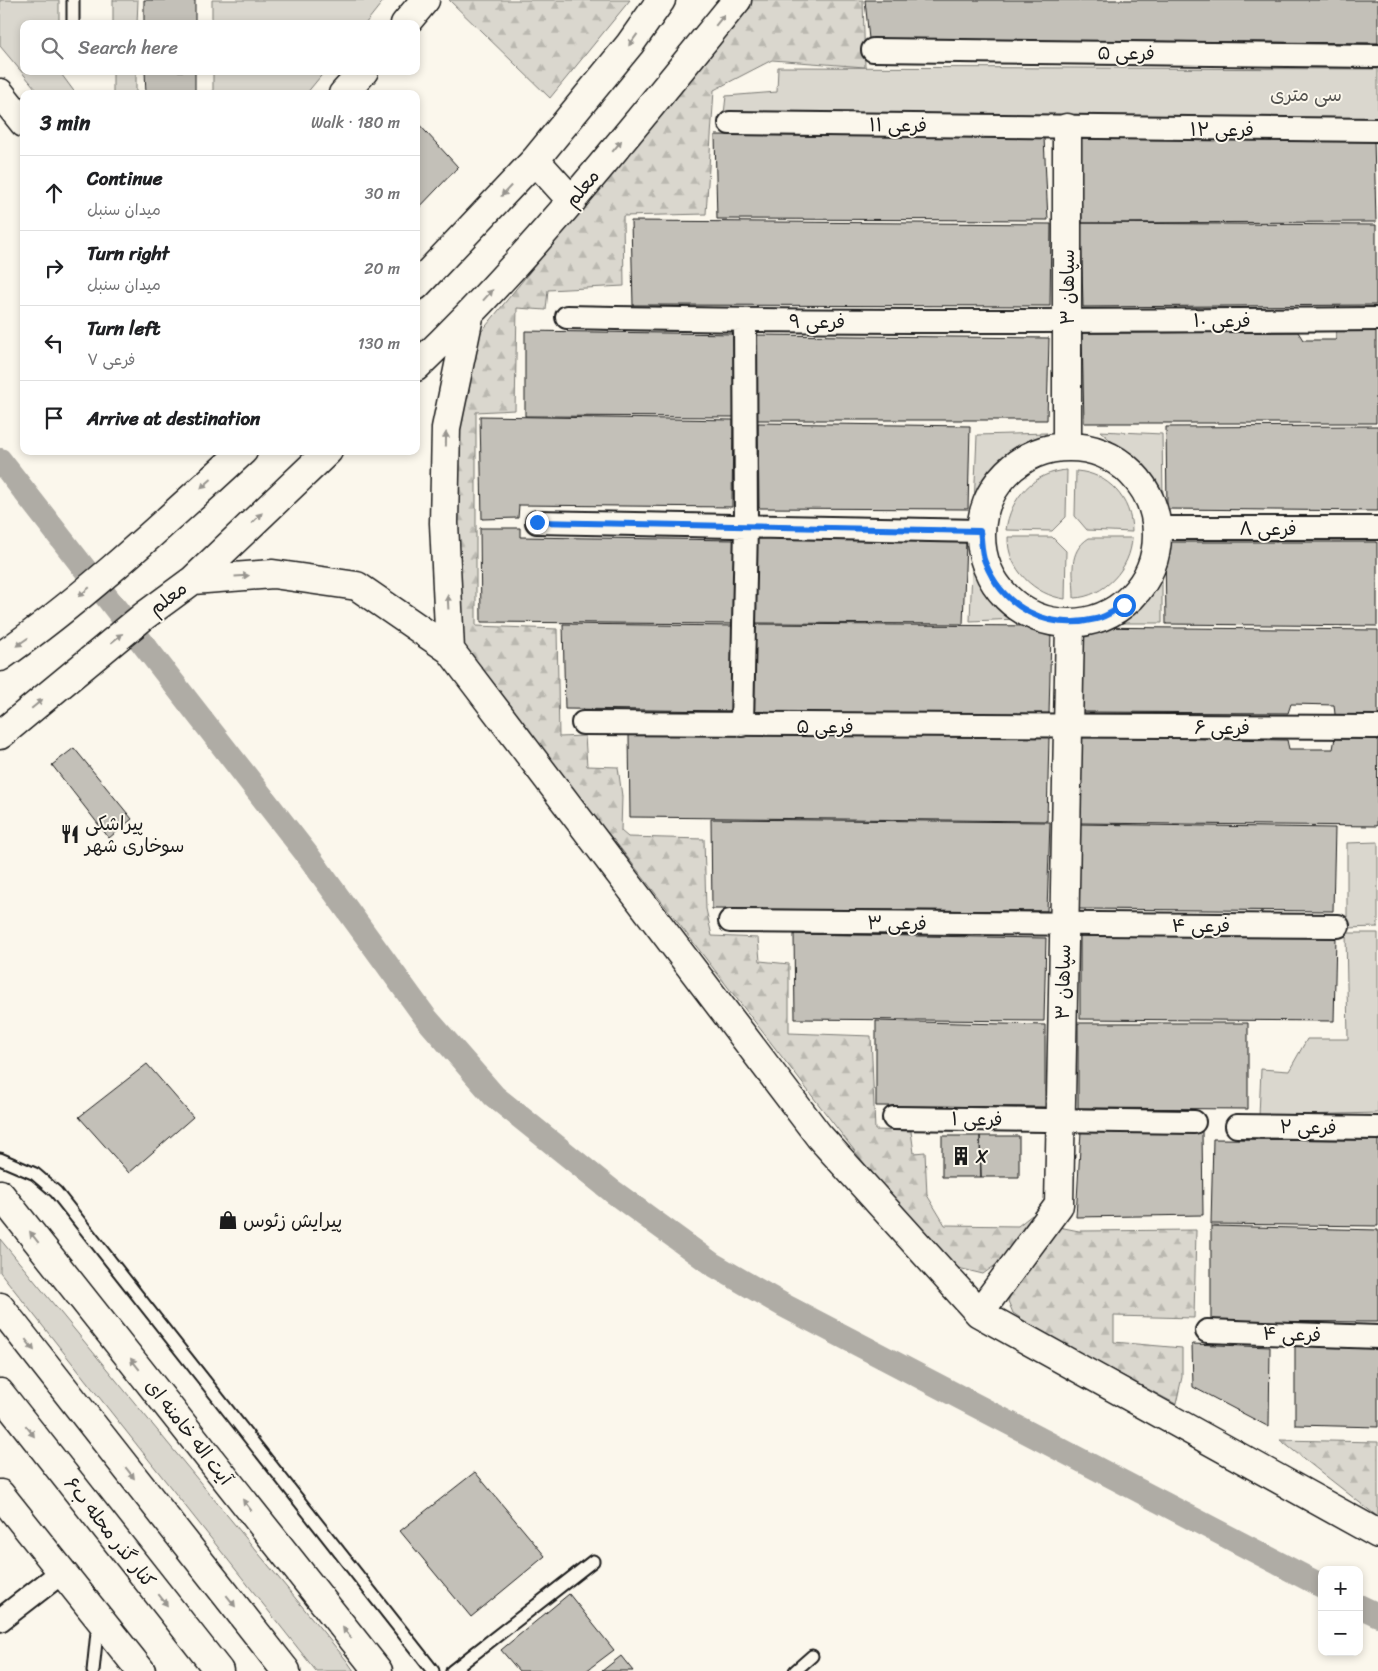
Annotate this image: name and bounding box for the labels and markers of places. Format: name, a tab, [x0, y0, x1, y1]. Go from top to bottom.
place label: پیراشکی سوخاری شهر	[83, 807, 185, 862]
restaurant icon: پیراشکی سوخاری شهر	[59, 823, 81, 845]
place label: X	[975, 1140, 989, 1173]
building icon: X	[950, 1145, 972, 1167]
place label: پیرایش زئوس	[243, 1204, 342, 1237]
shop icon: پیرایش زئوس	[217, 1209, 239, 1231]

